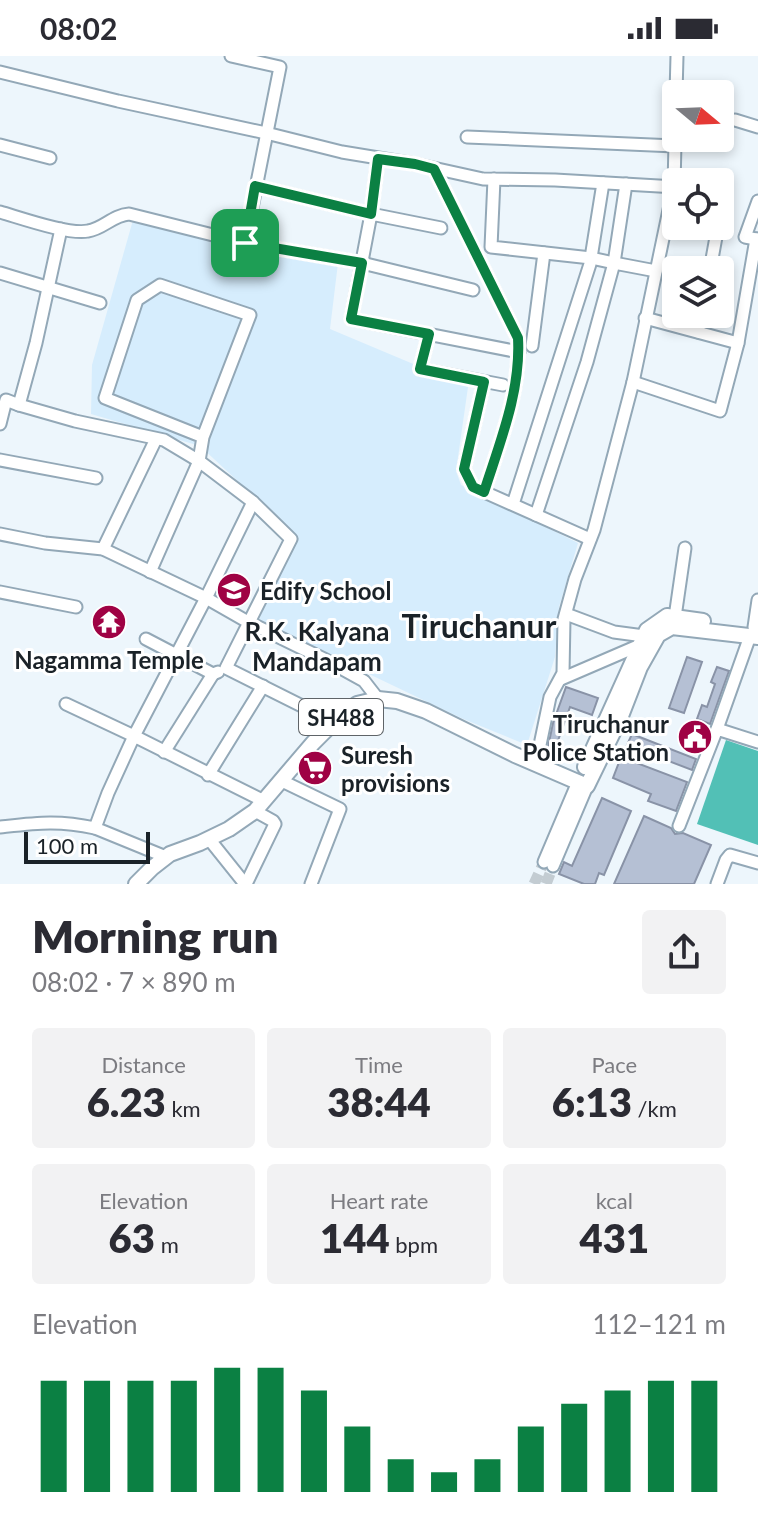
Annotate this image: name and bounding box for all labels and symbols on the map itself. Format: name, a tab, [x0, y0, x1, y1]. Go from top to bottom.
north arrow	[662, 80, 734, 152]
pin	[211, 209, 279, 277]
school or university icon: Edify School	[215, 571, 253, 609]
place label: Edify School	[260, 576, 391, 605]
temple icon: Nagamma Temple	[90, 603, 128, 641]
district label: Tiruchanur	[402, 606, 557, 645]
district label: R.K. Kalyana Mandapam	[244, 615, 390, 677]
place label: Nagamma Temple	[14, 645, 204, 674]
road number: SH488	[299, 699, 383, 735]
place label: Tiruchanur Police Station	[523, 709, 669, 766]
public building icon: Tiruchanur Police Station	[676, 718, 714, 756]
place label: Suresh provisions	[341, 740, 450, 797]
supermarket icon: Suresh provisions	[296, 749, 334, 787]
scale bar	[24, 828, 150, 864]

